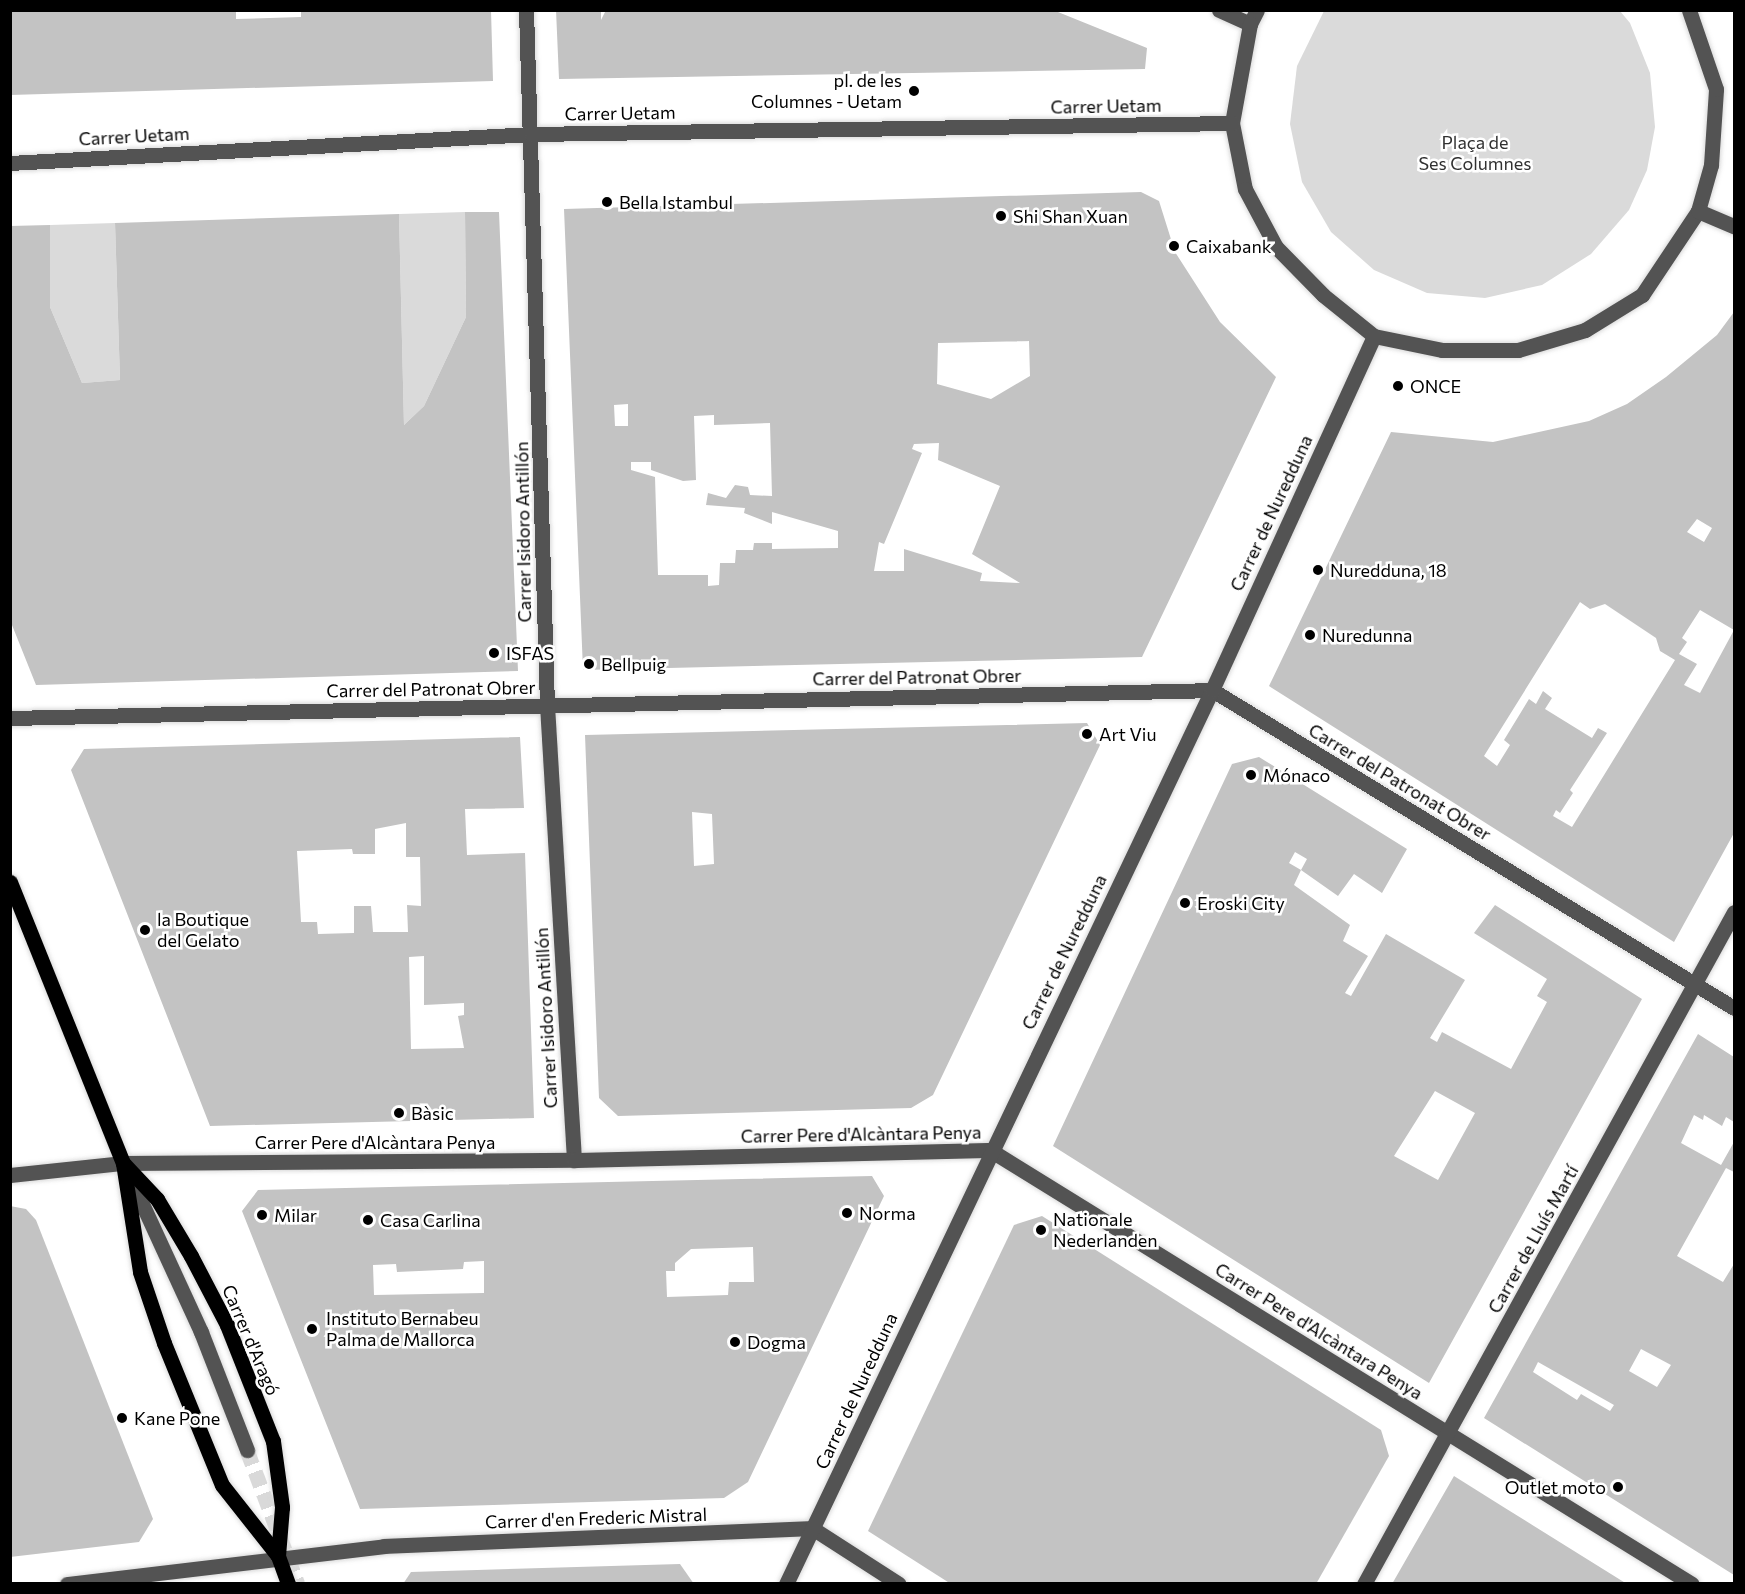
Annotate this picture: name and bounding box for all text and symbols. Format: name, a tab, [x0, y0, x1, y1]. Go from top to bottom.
place label: pl. de les Columnes - Uetam	[751, 70, 902, 112]
marker: pl. de les Columnes - Uetam	[907, 84, 921, 98]
street label: Carrer Uetam	[1050, 94, 1162, 118]
street label: Carrer Uetam	[564, 101, 676, 125]
street label: Carrer Uetam	[78, 122, 190, 150]
park label: Plaça de Ses Columnes	[1418, 132, 1532, 174]
place label: Bella Istambul	[619, 191, 733, 213]
marker: Bella Istambul	[600, 195, 614, 209]
place label: Shi Shan Xuan	[1013, 205, 1128, 227]
marker: Shi Shan Xuan	[994, 209, 1008, 223]
place label: Caixabank	[1186, 235, 1271, 257]
marker: Caixabank	[1167, 239, 1181, 253]
place label: ONCE	[1410, 375, 1461, 397]
marker: ONCE	[1391, 379, 1405, 393]
street label: Carrer de Nuredduna	[1225, 431, 1317, 595]
street label: Carrer Isidoro Antillón	[511, 441, 535, 623]
place label: Nuredduna, 18	[1330, 559, 1447, 581]
marker: Nuredduna, 18	[1311, 563, 1325, 577]
place label: Nuredunna	[1322, 624, 1412, 646]
marker: Nuredunna	[1303, 628, 1317, 642]
place label: ISFAS	[506, 642, 554, 664]
marker: ISFAS	[487, 646, 501, 660]
place label: Bellpuig	[601, 653, 666, 675]
marker: Bellpuig	[582, 657, 596, 671]
street label: Carrer del Patronat Obrer	[812, 664, 1022, 690]
street label: Carrer del Patronat Obrer	[326, 676, 536, 702]
street label: Carrer del Patronat Obrer	[1305, 719, 1495, 845]
place label: Art Viu	[1099, 723, 1156, 745]
marker: Art Viu	[1080, 727, 1094, 741]
place label: Mónaco	[1263, 764, 1330, 786]
marker: Mónaco	[1244, 768, 1258, 782]
street label: Carrer de Nuredduna	[1017, 871, 1111, 1033]
place label: Eroski City	[1197, 892, 1285, 914]
marker: Eroski City	[1178, 896, 1192, 910]
place label: la Boutique del Gelato	[157, 909, 249, 952]
marker: la Boutique del Gelato	[138, 923, 152, 937]
street label: Carrer Isidoro Antillón	[530, 927, 562, 1109]
place label: Bàsic	[411, 1102, 454, 1124]
marker: Bàsic	[392, 1106, 406, 1120]
street label: Carrer Pere d'Alcàntara Penya	[741, 1121, 981, 1147]
street label: Carrer Pere d'Alcàntara Penya	[255, 1131, 495, 1153]
street label: Carrer de Lluís Martí	[1483, 1161, 1583, 1317]
place label: Norma	[859, 1202, 916, 1224]
place label: Milar	[274, 1204, 317, 1226]
marker: Norma	[840, 1206, 854, 1220]
marker: Milar	[255, 1208, 269, 1222]
place label: Casa Carlina	[380, 1209, 481, 1231]
place label: Nationale Nederlanden	[1053, 1209, 1158, 1252]
marker: Casa Carlina	[361, 1213, 375, 1227]
marker: Nationale Nederlanden	[1034, 1223, 1048, 1237]
street label: Carrer Pere d'Alcàntara Penya	[1211, 1258, 1427, 1404]
street label: Carrer d'Aragó	[218, 1281, 284, 1399]
place label: Instituto Bernabeu Palma de Mallorca	[326, 1308, 479, 1350]
street label: Carrer de Nuredduna	[810, 1309, 902, 1473]
marker: Instituto Bernabeu Palma de Mallorca	[303, 1320, 321, 1338]
place label: Dogma	[747, 1331, 806, 1353]
marker: Dogma	[728, 1335, 742, 1349]
place label: Kane Pone	[134, 1407, 220, 1429]
marker: Kane Pone	[115, 1411, 129, 1425]
place label: Outlet moto	[1505, 1476, 1606, 1498]
marker: Outlet moto	[1611, 1480, 1625, 1494]
street label: Carrer d'en Frederic Mistral	[485, 1503, 707, 1533]

